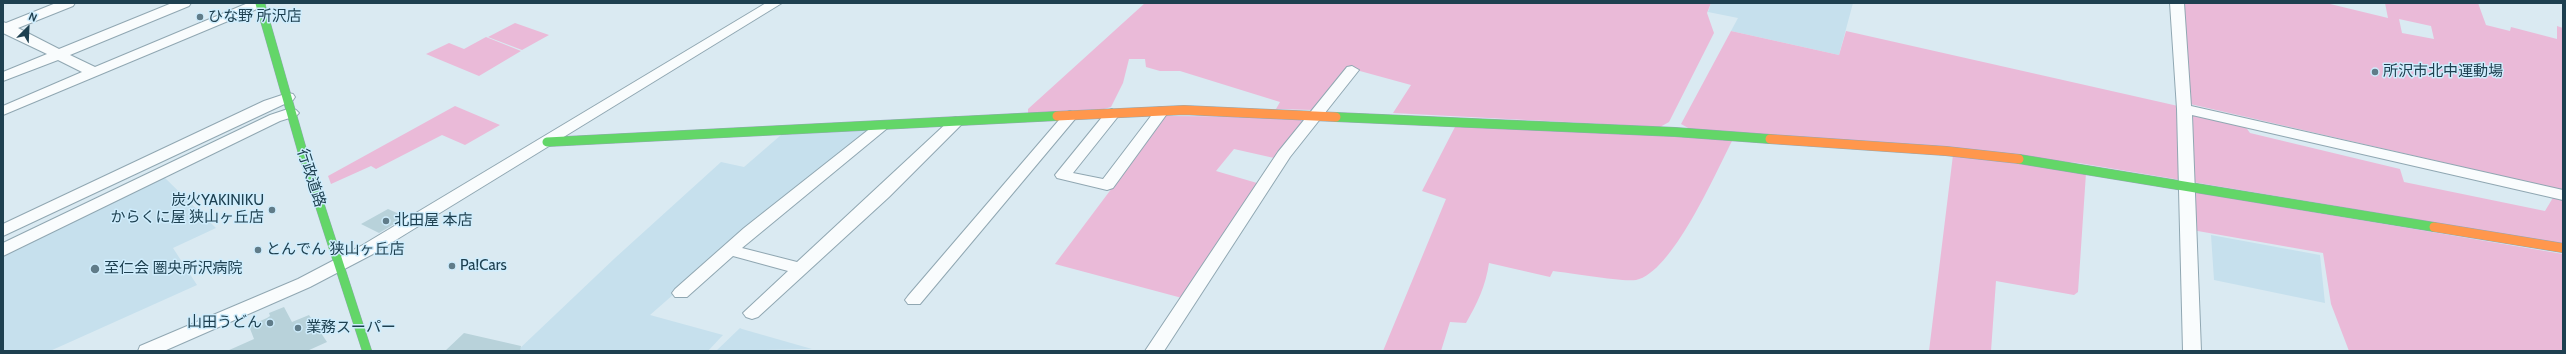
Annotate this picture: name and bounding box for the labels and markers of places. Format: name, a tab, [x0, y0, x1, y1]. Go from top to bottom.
place label: ひな野 所沢店	[208, 8, 301, 26]
marker: ひな野 所沢店	[195, 12, 205, 22]
place label: 所沢市北中運動場	[2383, 63, 2503, 81]
marker: 所沢市北中運動場	[2370, 67, 2380, 77]
place label: 炭火YAKINIKU からくに屋 狭山ヶ丘店	[111, 192, 264, 227]
marker: 炭火YAKINIKU からくに屋 狭山ヶ丘店	[267, 205, 277, 215]
place label: 北田屋 本店	[394, 212, 472, 230]
marker: 北田屋 本店	[381, 216, 391, 226]
place label: とんでん 狭山ヶ丘店	[266, 241, 404, 259]
marker: とんでん 狭山ヶ丘店	[253, 245, 263, 255]
place label: Pa!Cars	[460, 257, 507, 275]
place label: 至仁会 圏央所沢病院	[104, 260, 242, 278]
marker: Pa!Cars	[447, 261, 457, 271]
marker: 至仁会 圏央所沢病院	[89, 263, 101, 275]
place label: 山田うどん	[187, 314, 262, 332]
marker: 山田うどん	[265, 318, 275, 328]
place label: 業務スーパー	[306, 319, 396, 337]
marker: 業務スーパー	[293, 323, 303, 333]

